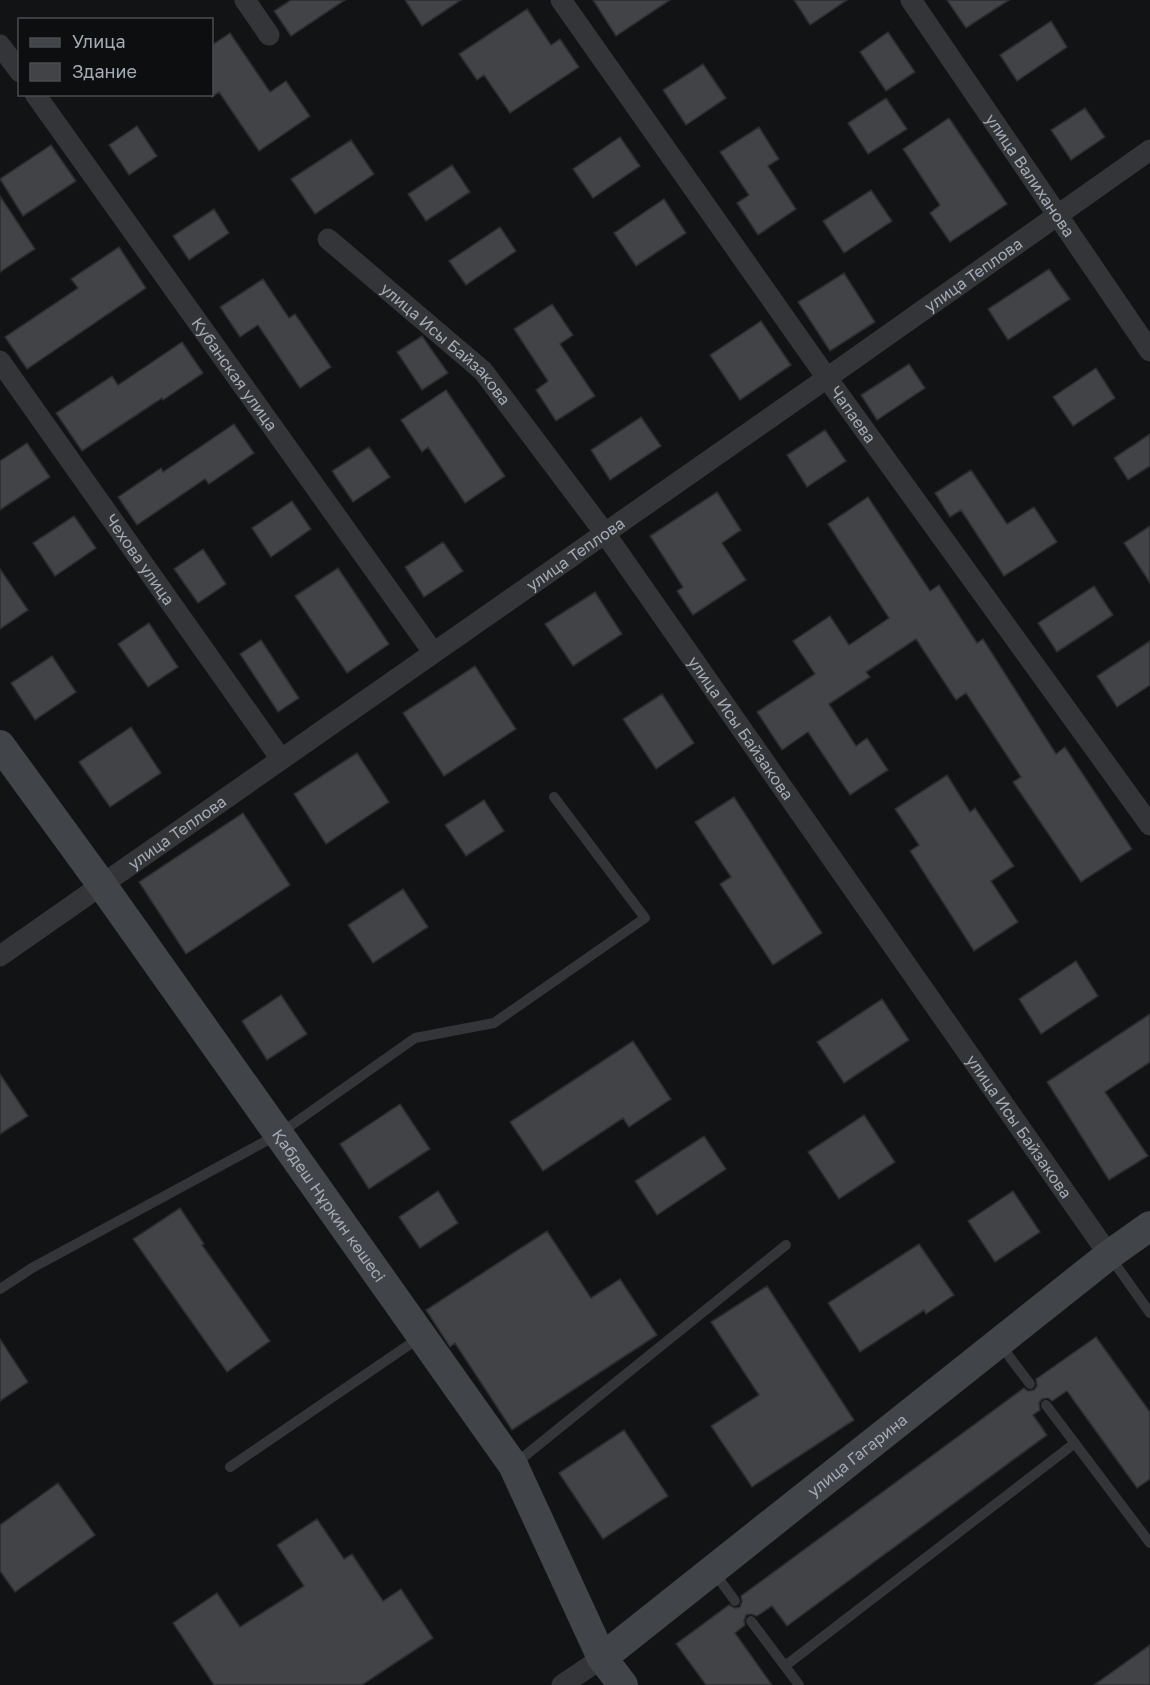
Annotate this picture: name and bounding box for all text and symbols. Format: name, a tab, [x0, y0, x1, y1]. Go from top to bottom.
legend	[18, 18, 213, 96]
text: Улица	[72, 30, 126, 52]
text: Здание	[72, 60, 137, 82]
street label: улица Валиханова	[981, 110, 1079, 241]
street label: улица Теплова	[920, 233, 1026, 316]
street label: улица Исы Байзакова	[377, 278, 515, 409]
street label: Кубанская улица	[187, 313, 282, 435]
street label: Чапаева	[826, 382, 881, 447]
street label: Чехова улица	[101, 510, 179, 609]
street label: улица Теплова	[522, 513, 628, 595]
street label: улица Исы Байзакова	[684, 652, 798, 804]
street label: улица Теплова	[124, 791, 230, 874]
street label: улица Исы Байзакова	[962, 1051, 1076, 1202]
street label: Қабдеш Нұркин көшесі	[268, 1125, 390, 1286]
street label: улица Гагарина	[803, 1409, 911, 1501]

